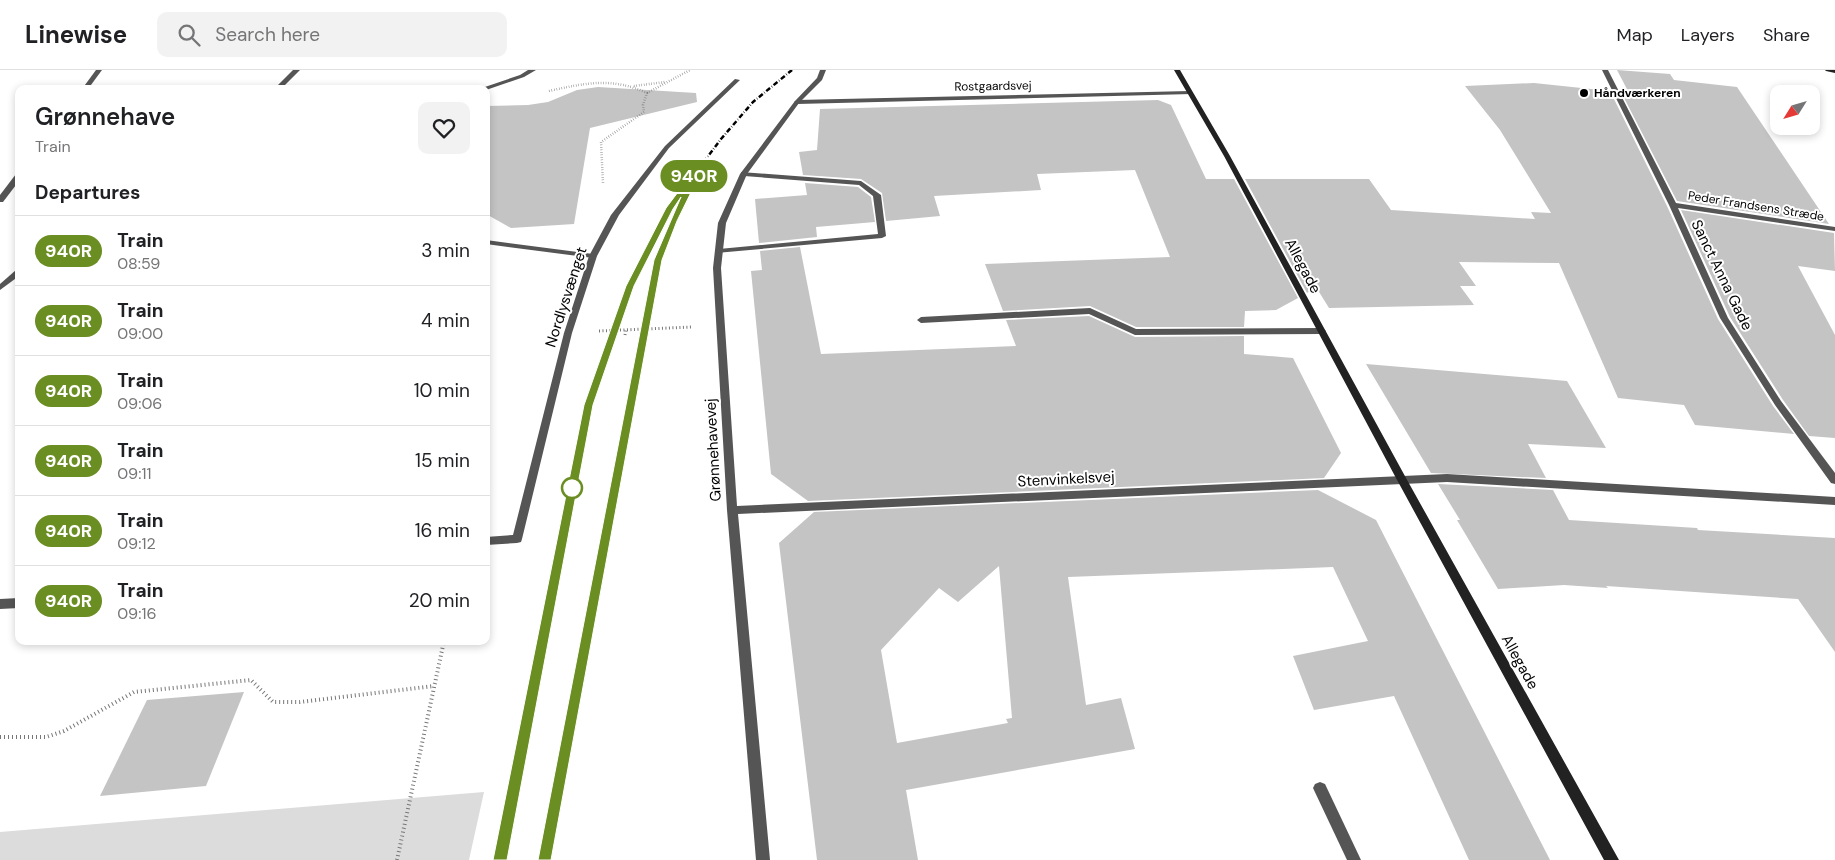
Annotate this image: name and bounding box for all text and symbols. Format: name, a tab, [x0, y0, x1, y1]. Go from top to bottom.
search box	[157, 12, 507, 57]
text: Linewise	[25, 19, 127, 50]
icon: search	[175, 21, 203, 49]
text: Search here	[215, 22, 320, 47]
text: Map	[1617, 23, 1653, 47]
text: Layers	[1681, 23, 1735, 47]
text: Share	[1763, 23, 1810, 47]
street label: Rostgaardsvej	[954, 77, 1032, 95]
place label: Håndværkeren	[1594, 85, 1681, 101]
north arrow	[1770, 85, 1820, 135]
map controls	[1770, 85, 1820, 135]
marker: Håndværkeren	[1578, 87, 1590, 99]
text: Grønnehave	[35, 101, 175, 132]
button: heart	[418, 102, 470, 154]
text: Train	[35, 136, 71, 157]
line badge: 940R	[659, 160, 729, 192]
text: 940R	[670, 164, 718, 188]
text: Departures	[35, 180, 140, 205]
street label: Peder Frandsens Stræde	[1687, 187, 1825, 225]
street label: Sanct Anna Gade	[1687, 216, 1757, 334]
text: Train	[117, 228, 163, 253]
street label: Allegade	[1280, 235, 1326, 297]
text: 3 min	[421, 238, 470, 263]
text: 940R	[45, 239, 92, 263]
street label: Nordlysvænget	[540, 244, 592, 350]
text: 08:59	[117, 253, 160, 274]
text: Train	[117, 298, 163, 323]
text: 4 min	[421, 308, 470, 333]
text: 940R	[45, 309, 92, 333]
text: 09:00	[117, 323, 163, 344]
text: Train	[117, 368, 163, 393]
text: 10 min	[414, 378, 470, 403]
text: 940R	[45, 379, 92, 403]
text: 09:06	[117, 393, 162, 414]
street label: Grønnehavevej	[700, 398, 726, 502]
text: Train	[117, 438, 163, 463]
text: 15 min	[415, 448, 470, 473]
text: 940R	[45, 449, 92, 473]
text: 09:11	[117, 463, 151, 484]
street label: Stenvinkelsvej	[1017, 466, 1115, 492]
unlabelled marker	[561, 477, 583, 499]
text: Train	[117, 508, 163, 533]
text: 16 min	[415, 518, 470, 543]
text: 940R	[45, 519, 92, 543]
text: 09:12	[117, 533, 156, 554]
text: Train	[117, 578, 163, 603]
text: 20 min	[409, 588, 470, 613]
text: 940R	[45, 589, 92, 613]
text: 09:16	[117, 603, 156, 624]
street label: Allegade	[1497, 631, 1543, 693]

